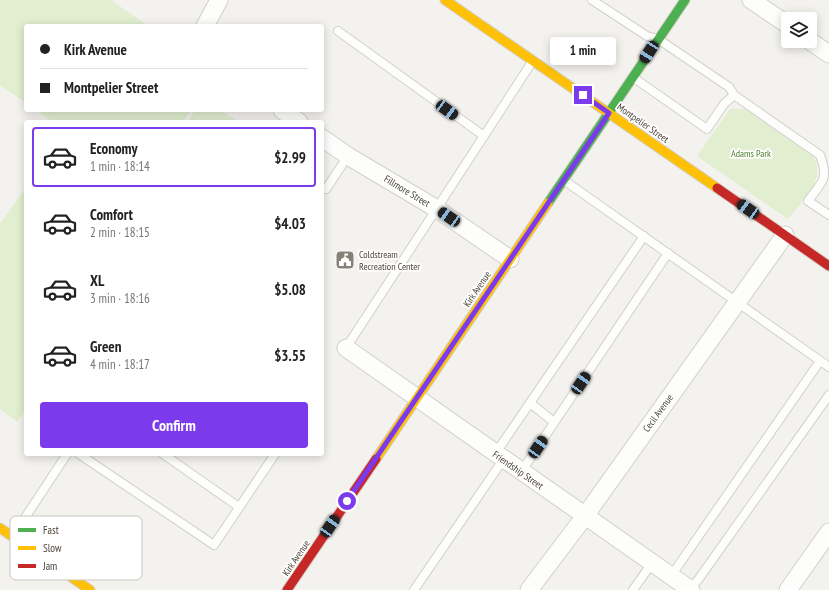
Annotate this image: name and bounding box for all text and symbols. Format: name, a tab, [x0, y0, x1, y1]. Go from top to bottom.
map controls	[781, 12, 817, 48]
button: layers	[781, 12, 817, 48]
callout: 1 min	[550, 37, 616, 65]
car	[637, 39, 661, 65]
text: Kirk Avenue	[64, 40, 127, 59]
text: 1 min	[570, 42, 596, 59]
text: Montpelier Street	[64, 78, 158, 97]
route end	[574, 86, 592, 104]
car	[434, 98, 460, 122]
street label: Montpelier Street	[614, 100, 672, 146]
icon: car	[42, 139, 78, 175]
text: Economy	[90, 139, 138, 158]
park label: Adams Park	[731, 147, 771, 160]
text: $2.99	[274, 148, 306, 167]
text: 1 min · 18:14	[90, 158, 150, 175]
street label: Fillmore Street	[382, 172, 433, 210]
car	[735, 197, 761, 221]
icon: car	[42, 205, 78, 241]
text: Comfort	[90, 205, 133, 224]
car	[436, 205, 462, 229]
text: $4.03	[274, 214, 306, 233]
text: 2 min · 18:15	[90, 224, 150, 241]
place label: Coldstream Recreation Center	[359, 248, 420, 273]
public building icon: Coldstream Recreation Center	[334, 249, 356, 271]
street label: Kirk Avenue	[460, 269, 494, 309]
icon: car	[42, 271, 78, 307]
text: XL	[90, 271, 104, 290]
text: $5.08	[274, 280, 306, 299]
text: 3 min · 18:16	[90, 290, 150, 307]
icon: car	[42, 337, 78, 373]
text: Green	[90, 337, 122, 356]
text: $3.55	[274, 346, 306, 365]
text: 4 min · 18:17	[90, 356, 150, 373]
car	[569, 370, 593, 396]
street label: Cecil Avenue	[640, 392, 676, 434]
button: Confirm	[40, 402, 308, 448]
car	[526, 434, 550, 460]
street label: Friendship Street	[490, 448, 546, 492]
route start	[338, 492, 356, 510]
car	[318, 513, 342, 539]
legend	[10, 516, 142, 580]
text: Fast	[43, 523, 59, 537]
street label: Kirk Avenue	[279, 538, 313, 578]
text: Slow	[43, 541, 62, 555]
text: Jam	[42, 559, 57, 573]

